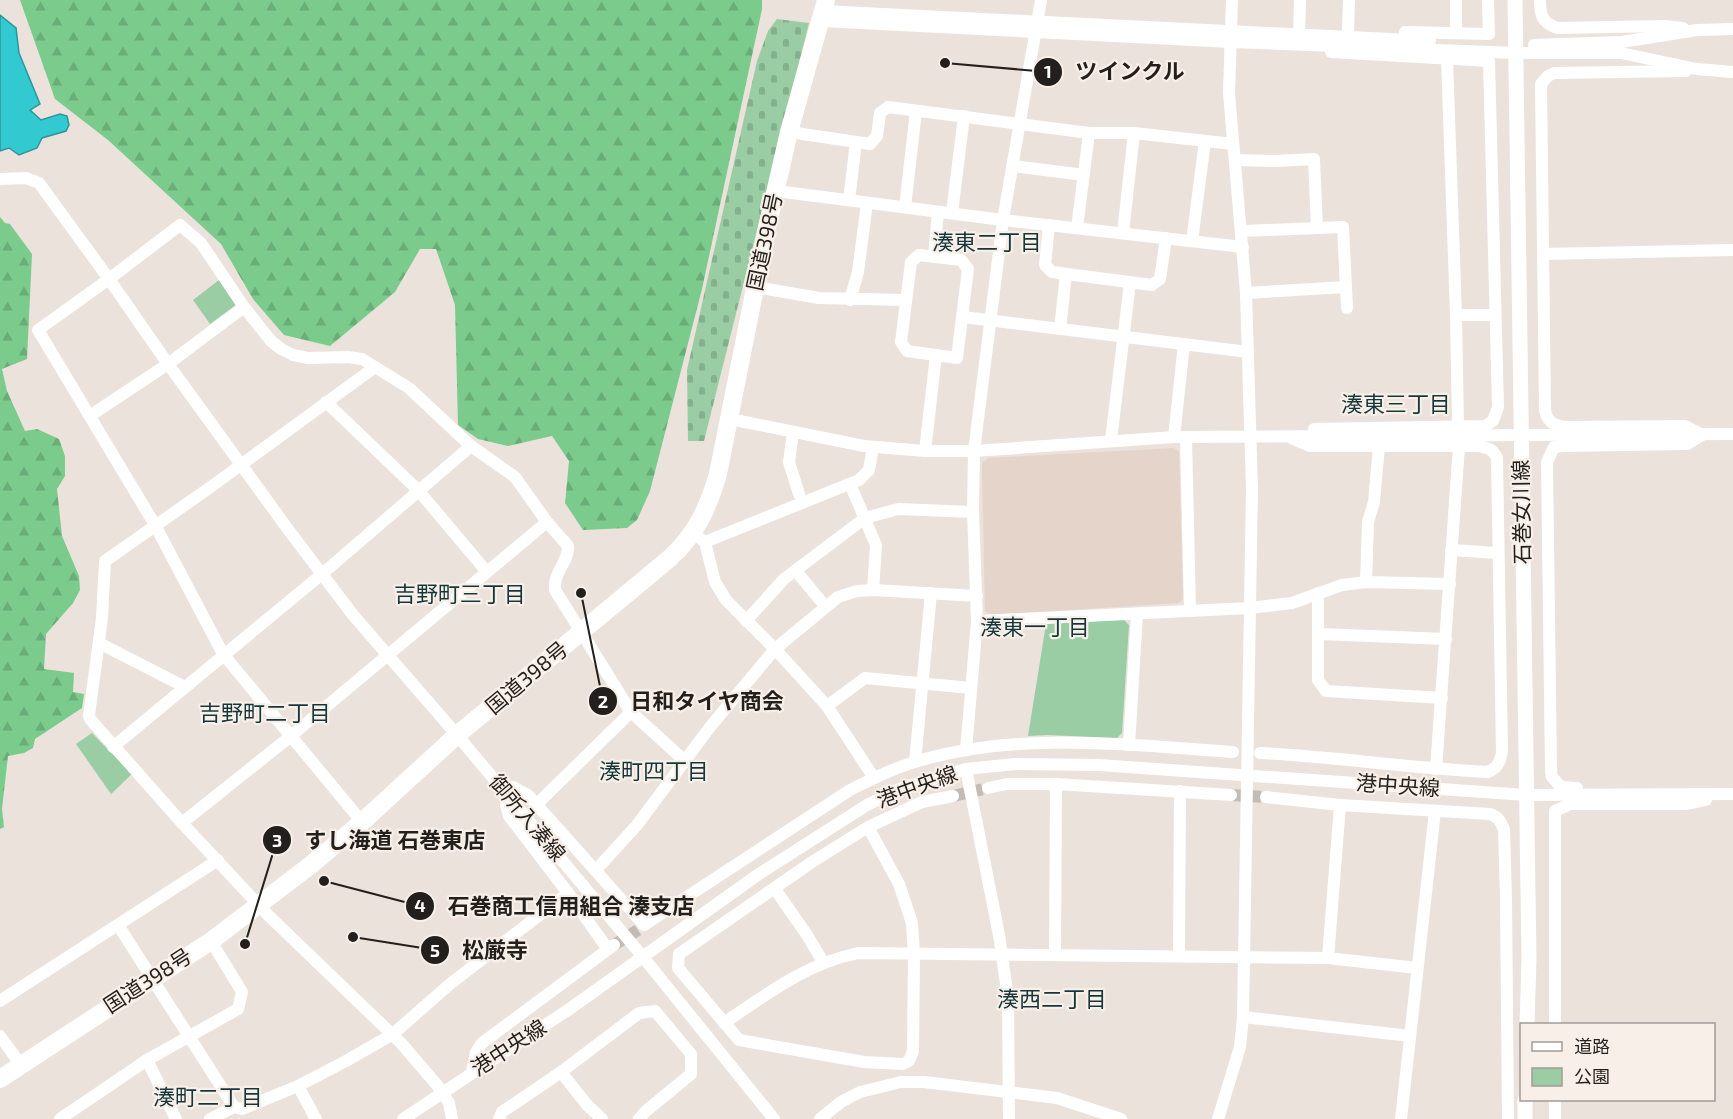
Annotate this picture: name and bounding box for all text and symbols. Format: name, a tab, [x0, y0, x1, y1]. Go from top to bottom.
callout: ツインクル	[1033, 52, 1197, 92]
text: ツインクル	[1075, 57, 1185, 83]
text: 1	[1044, 60, 1052, 82]
street label: 国道398号	[741, 190, 786, 293]
district label: 湊東二丁目	[932, 228, 1042, 254]
district label: 湊東三丁目	[1341, 390, 1451, 416]
street label: 石巻女川線	[1507, 459, 1534, 565]
district label: 吉野町三丁目	[394, 580, 526, 606]
district label: 湊東一丁目	[980, 613, 1090, 639]
street label: 国道398号	[480, 635, 572, 718]
callout: 日和タイヤ商会	[588, 681, 796, 721]
text: 日和タイヤ商会	[630, 687, 784, 713]
text: 2	[598, 690, 608, 712]
district label: 吉野町二丁目	[199, 699, 331, 725]
district label: 湊町四丁目	[599, 757, 709, 783]
street label: 港中央線	[873, 759, 960, 812]
street label: 御所入湊線	[485, 769, 571, 865]
street label: 港中央線	[1355, 769, 1441, 800]
callout: すし海道 石巻東店	[262, 820, 497, 860]
text: すし海道 石巻東店	[305, 826, 485, 852]
text: 3	[272, 829, 282, 851]
callout: 石巻商工信用組合 湊支店	[405, 886, 706, 926]
text: 石巻商工信用組合 湊支店	[448, 892, 694, 918]
text: 4	[414, 894, 426, 916]
callout: 松厳寺	[420, 930, 540, 970]
text: 松厳寺	[462, 936, 528, 962]
text: 5	[430, 939, 440, 961]
street label: 国道398号	[99, 942, 196, 1017]
district label: 湊西二丁目	[997, 985, 1107, 1011]
street label: 港中央線	[466, 1013, 550, 1080]
legend	[1520, 1023, 1715, 1101]
text: 道路	[1574, 1035, 1610, 1057]
text: 公園	[1574, 1065, 1610, 1087]
district label: 湊町二丁目	[153, 1083, 263, 1109]

